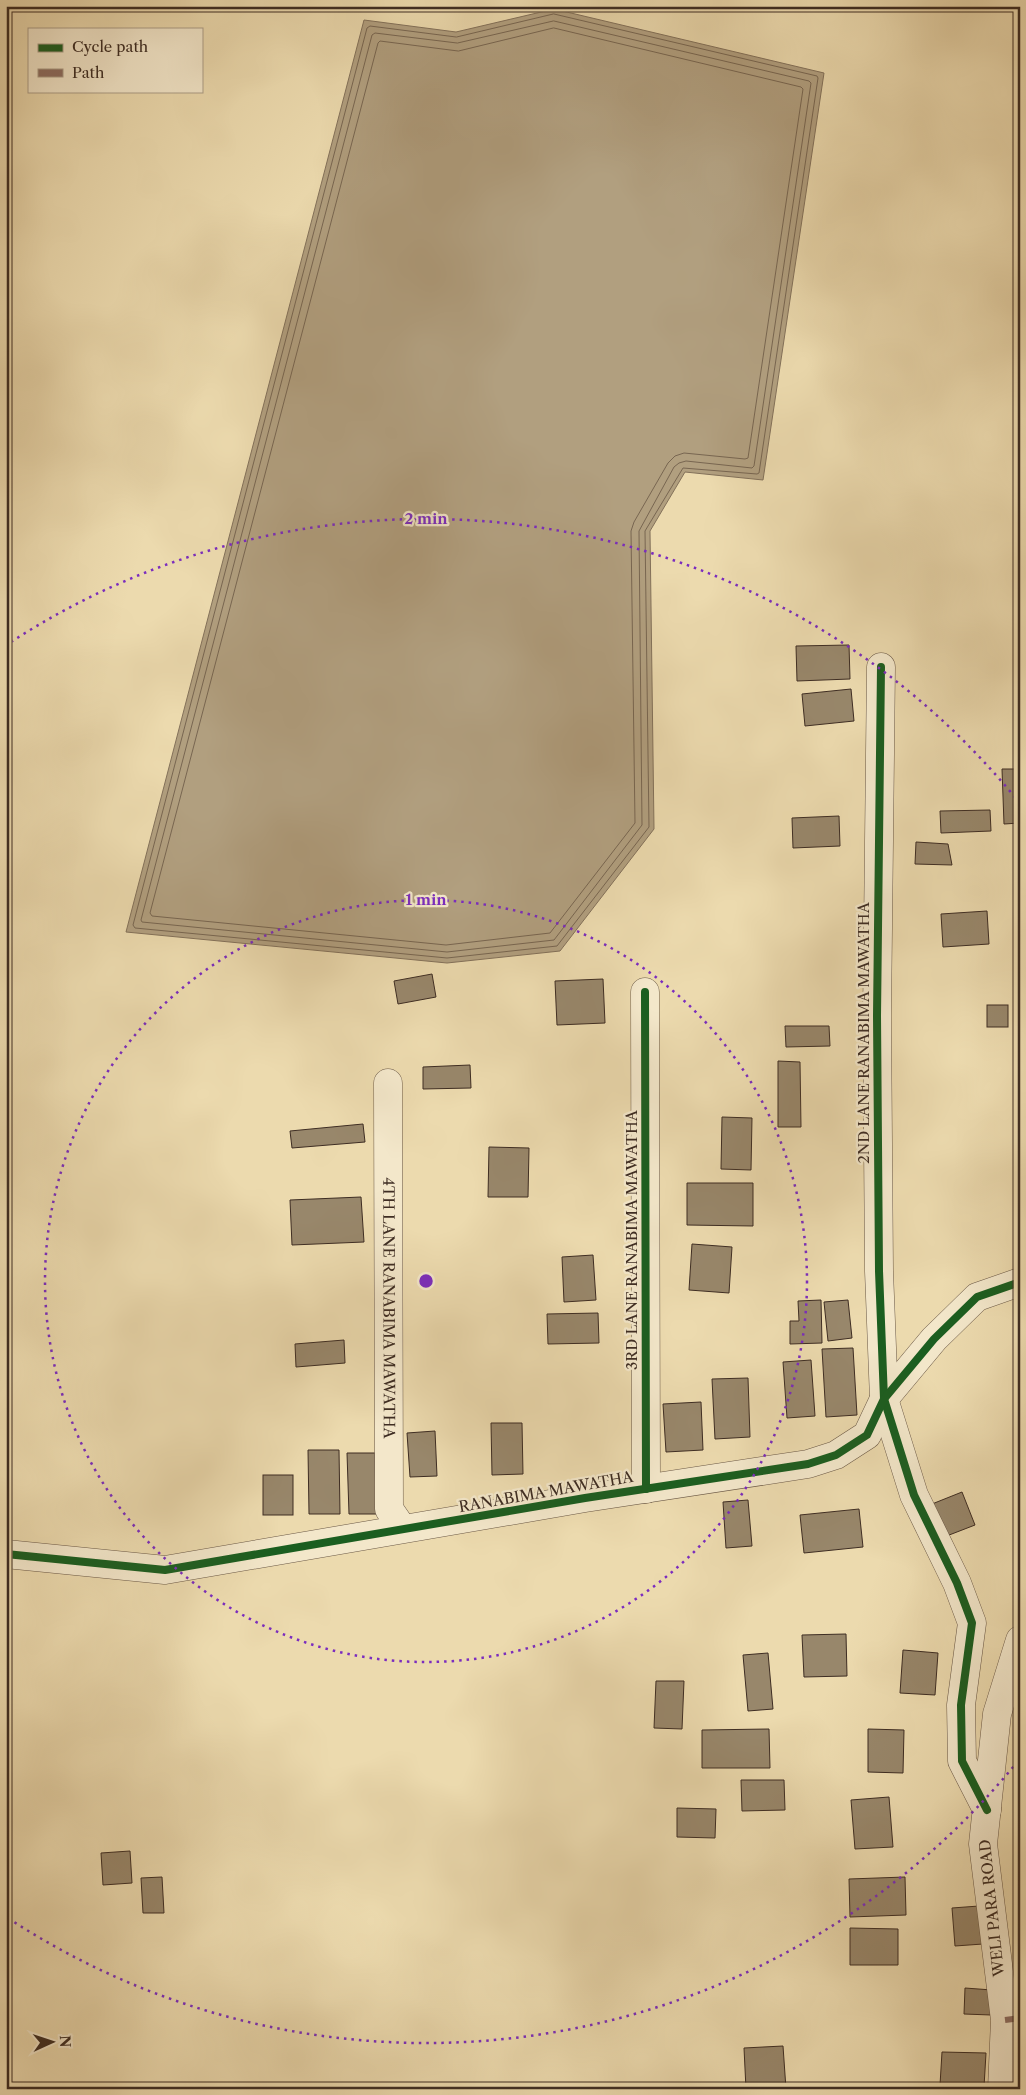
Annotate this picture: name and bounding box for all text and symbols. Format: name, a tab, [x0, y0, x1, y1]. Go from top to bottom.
legend	[28, 28, 202, 92]
text: Cycle path	[72, 37, 149, 56]
text: Path	[72, 63, 105, 82]
text: 2 min	[404, 509, 448, 528]
text: 1 min	[405, 890, 447, 909]
street label: 2ND LANE RANABIMA MAWATHA	[854, 901, 873, 1164]
street label: 3RD LANE RANABIMA MAWATHA	[622, 1109, 641, 1370]
street label: 4TH LANE RANABIMA MAWATHA	[379, 1177, 399, 1440]
centre of rings	[417, 1272, 435, 1290]
street label: RANABIMA MAWATHA	[457, 1467, 635, 1516]
street label: WELI PARA ROAD	[975, 1838, 1008, 1979]
north arrow	[28, 2018, 78, 2068]
text: N	[56, 2035, 74, 2048]

